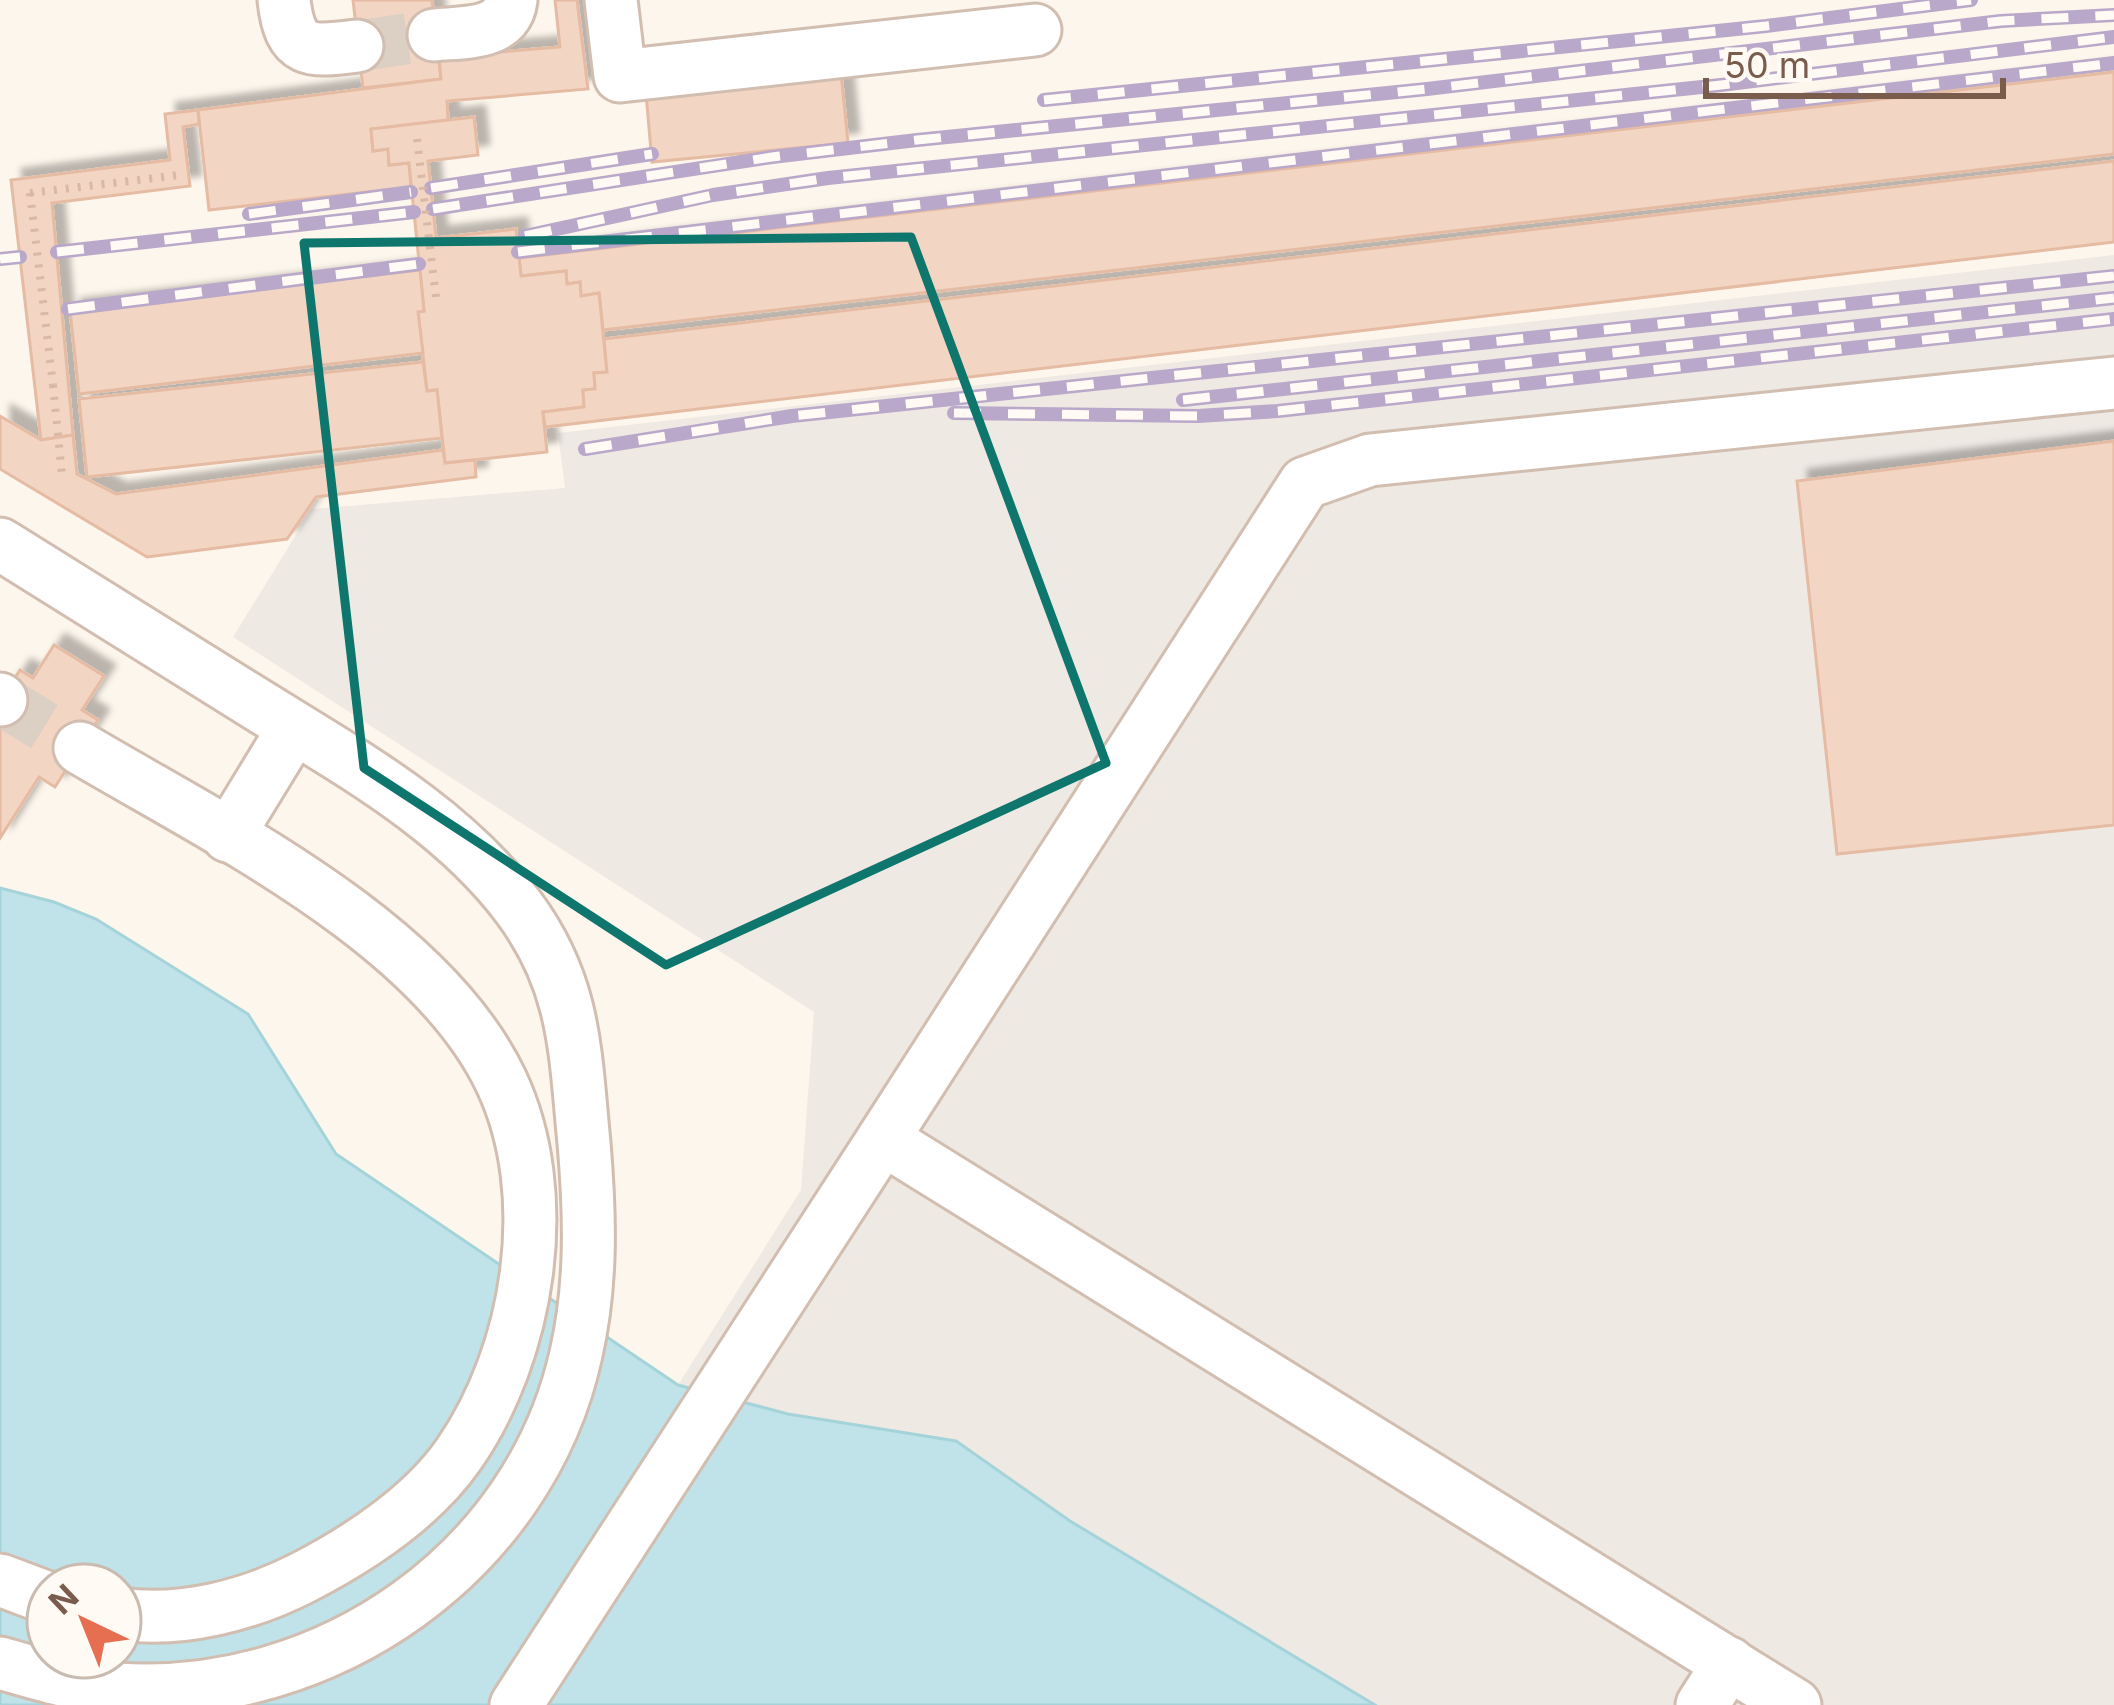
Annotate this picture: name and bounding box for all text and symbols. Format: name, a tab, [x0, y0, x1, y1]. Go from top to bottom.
scale bar	[1706, 24, 2003, 98]
text: 50 m	[1724, 43, 1810, 87]
north arrow	[24, 1561, 144, 1681]
text: N	[41, 1576, 86, 1622]

